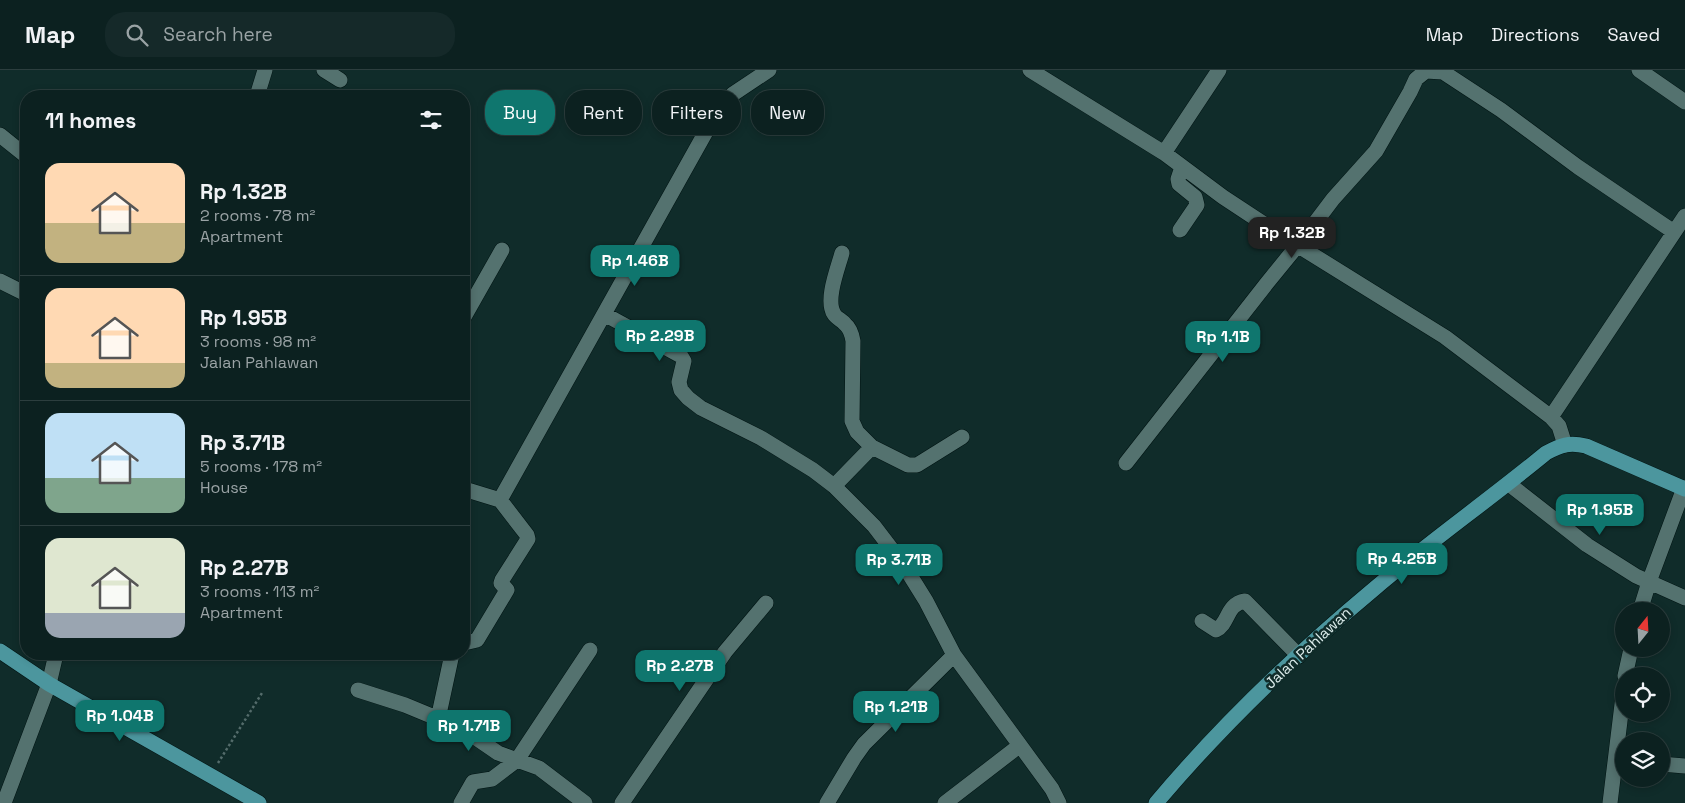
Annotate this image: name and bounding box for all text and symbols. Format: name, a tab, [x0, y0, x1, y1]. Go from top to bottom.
search box	[105, 12, 455, 57]
text: Map	[25, 19, 75, 50]
icon: search	[123, 21, 151, 49]
text: Search here	[163, 22, 273, 47]
text: Map	[1426, 23, 1463, 46]
text: Directions	[1491, 23, 1580, 46]
text: Saved	[1608, 23, 1660, 46]
chip: Buy	[485, 90, 555, 135]
chip: Rent	[565, 90, 642, 135]
chip: Filters	[652, 90, 741, 135]
chip: New	[751, 90, 824, 135]
icon: filters	[417, 106, 445, 134]
text: 11 homes	[45, 107, 136, 134]
text: Rp 1.32B	[200, 178, 287, 205]
icon: home	[85, 183, 145, 243]
text: 2 rooms · 78 m²	[200, 205, 315, 226]
pin: Rp 1.32B	[1240, 216, 1344, 259]
text: Rp 1.32B	[1259, 222, 1325, 243]
text: Apartment	[200, 226, 283, 247]
pin: Rp 1.46B	[583, 244, 687, 287]
text: Rp 1.46B	[601, 250, 669, 271]
text: Rp 1.95B	[200, 304, 287, 331]
icon: home	[85, 308, 145, 368]
pin: Rp 2.29B	[608, 320, 712, 362]
pin: Rp 1.1B	[1177, 320, 1269, 363]
text: Rp 2.29B	[626, 325, 694, 346]
text: Rp 1.1B	[1196, 326, 1250, 347]
text: 3 rooms · 98 m²	[200, 331, 316, 352]
text: Jalan Pahlawan	[200, 352, 318, 373]
text: Rp 3.71B	[200, 429, 285, 456]
icon: home	[85, 433, 145, 493]
text: 5 rooms · 178 m²	[200, 456, 322, 477]
text: House	[200, 477, 248, 498]
pin: Rp 1.95B	[1548, 494, 1652, 536]
text: Rp 1.95B	[1567, 499, 1633, 520]
pin: Rp 4.25B	[1350, 542, 1454, 585]
pin: Rp 3.71B	[847, 544, 951, 586]
text: Rp 4.25B	[1367, 548, 1437, 569]
text: Rp 3.71B	[867, 549, 931, 570]
text: Rp 2.27B	[200, 554, 289, 581]
icon: home	[85, 558, 145, 618]
text: 3 rooms · 113 m²	[200, 581, 319, 602]
text: Apartment	[200, 602, 283, 623]
north arrow	[1615, 602, 1670, 658]
map controls	[1615, 602, 1670, 787]
street label: Jalan Pahlawan	[1261, 603, 1355, 692]
pin: Rp 2.27B	[628, 650, 732, 692]
text: Rp 2.27B	[646, 655, 714, 676]
button: locate	[1615, 667, 1670, 722]
pin: Rp 1.21B	[844, 690, 948, 733]
text: Rp 1.21B	[864, 696, 928, 717]
pin: Rp 1.04B	[68, 700, 172, 742]
text: Rp 1.04B	[86, 705, 154, 726]
pin: Rp 1.71B	[417, 710, 521, 752]
text: Rp 1.71B	[438, 715, 500, 736]
button: layers	[1615, 732, 1670, 787]

